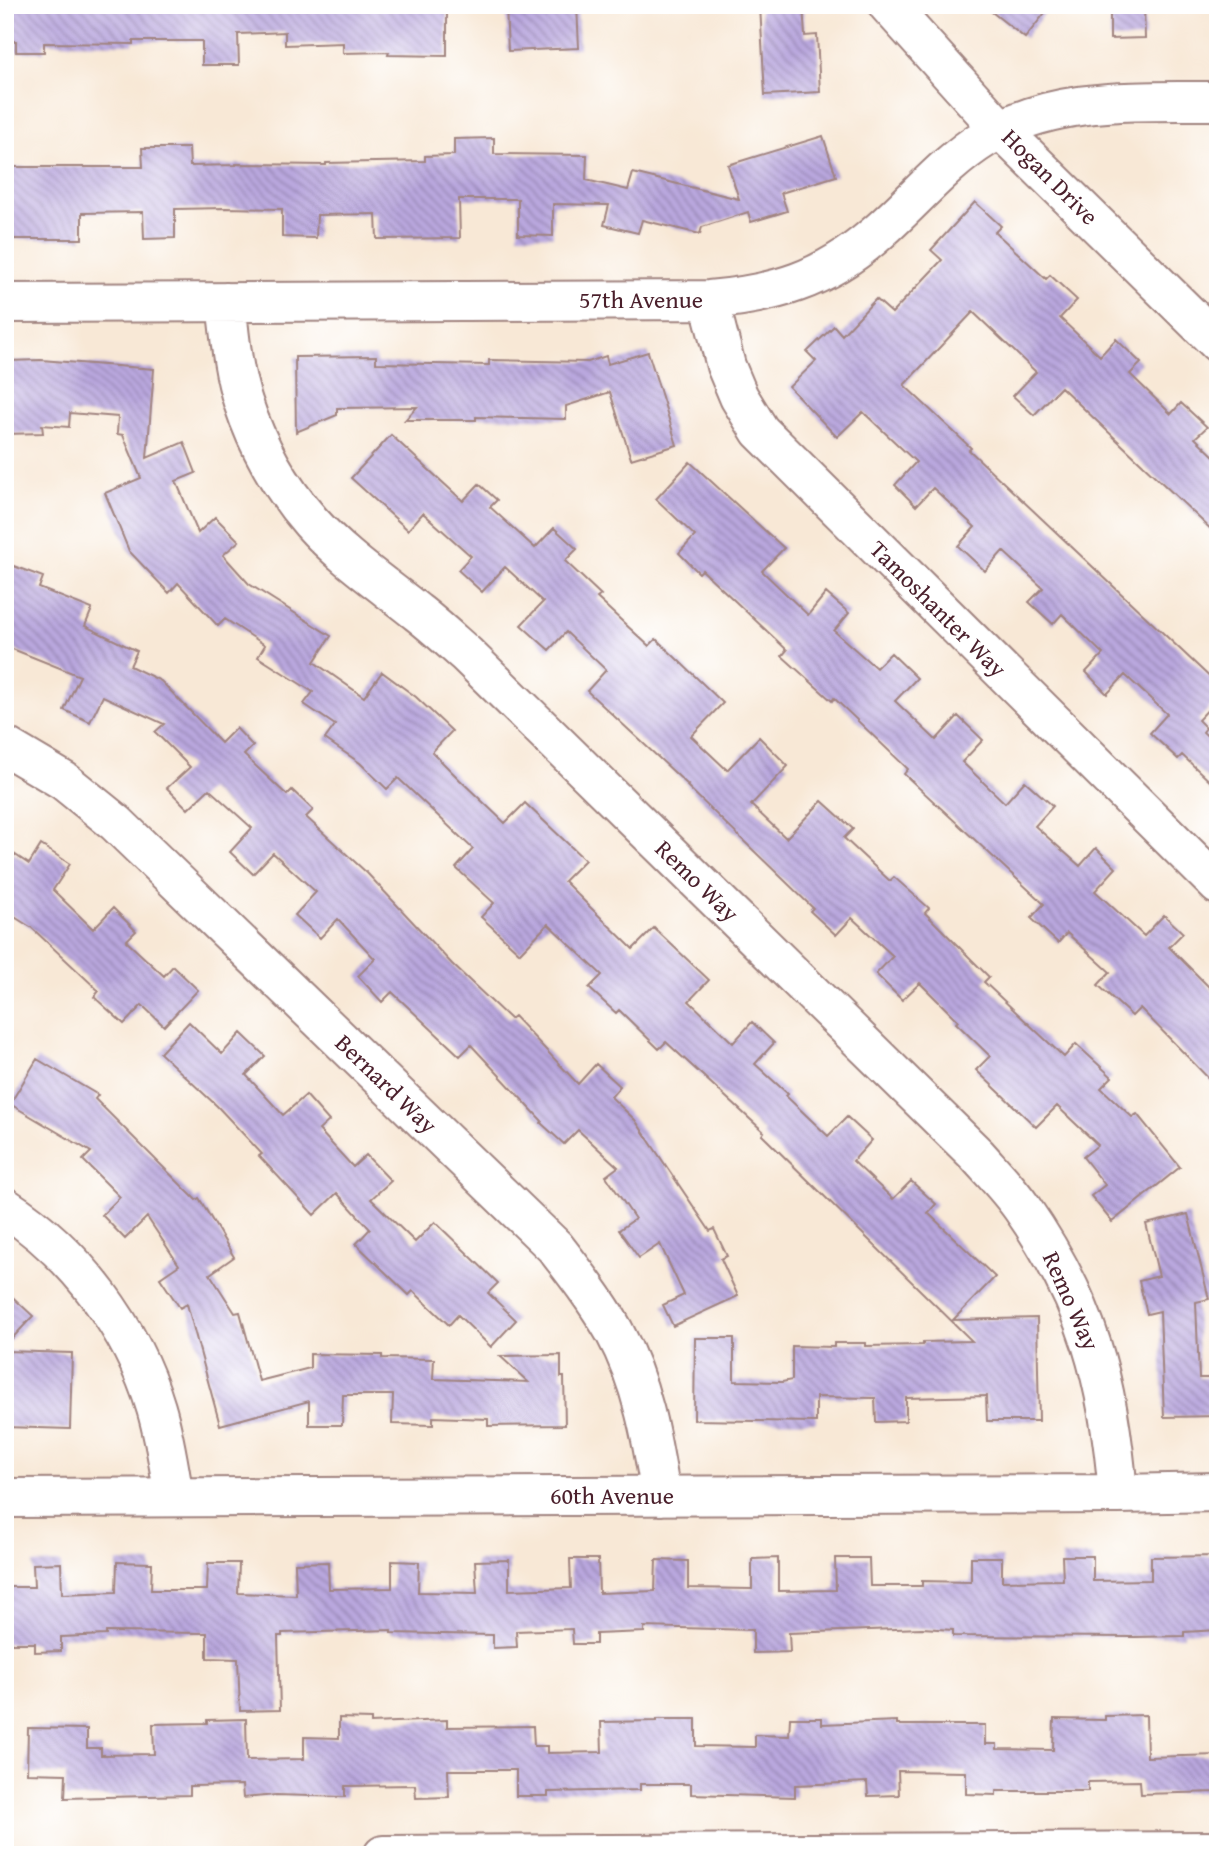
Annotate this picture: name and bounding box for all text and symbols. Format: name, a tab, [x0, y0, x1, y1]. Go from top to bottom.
street label: Hogan Drive	[994, 120, 1107, 233]
street label: 57th Avenue	[579, 282, 703, 317]
street label: Tamoshanter Way	[862, 532, 1015, 685]
street label: Remo Way	[647, 832, 747, 930]
street label: Bernard Way	[327, 1026, 445, 1141]
street label: Remo Way	[1034, 1246, 1109, 1356]
street label: 60th Avenue	[550, 1478, 674, 1513]

